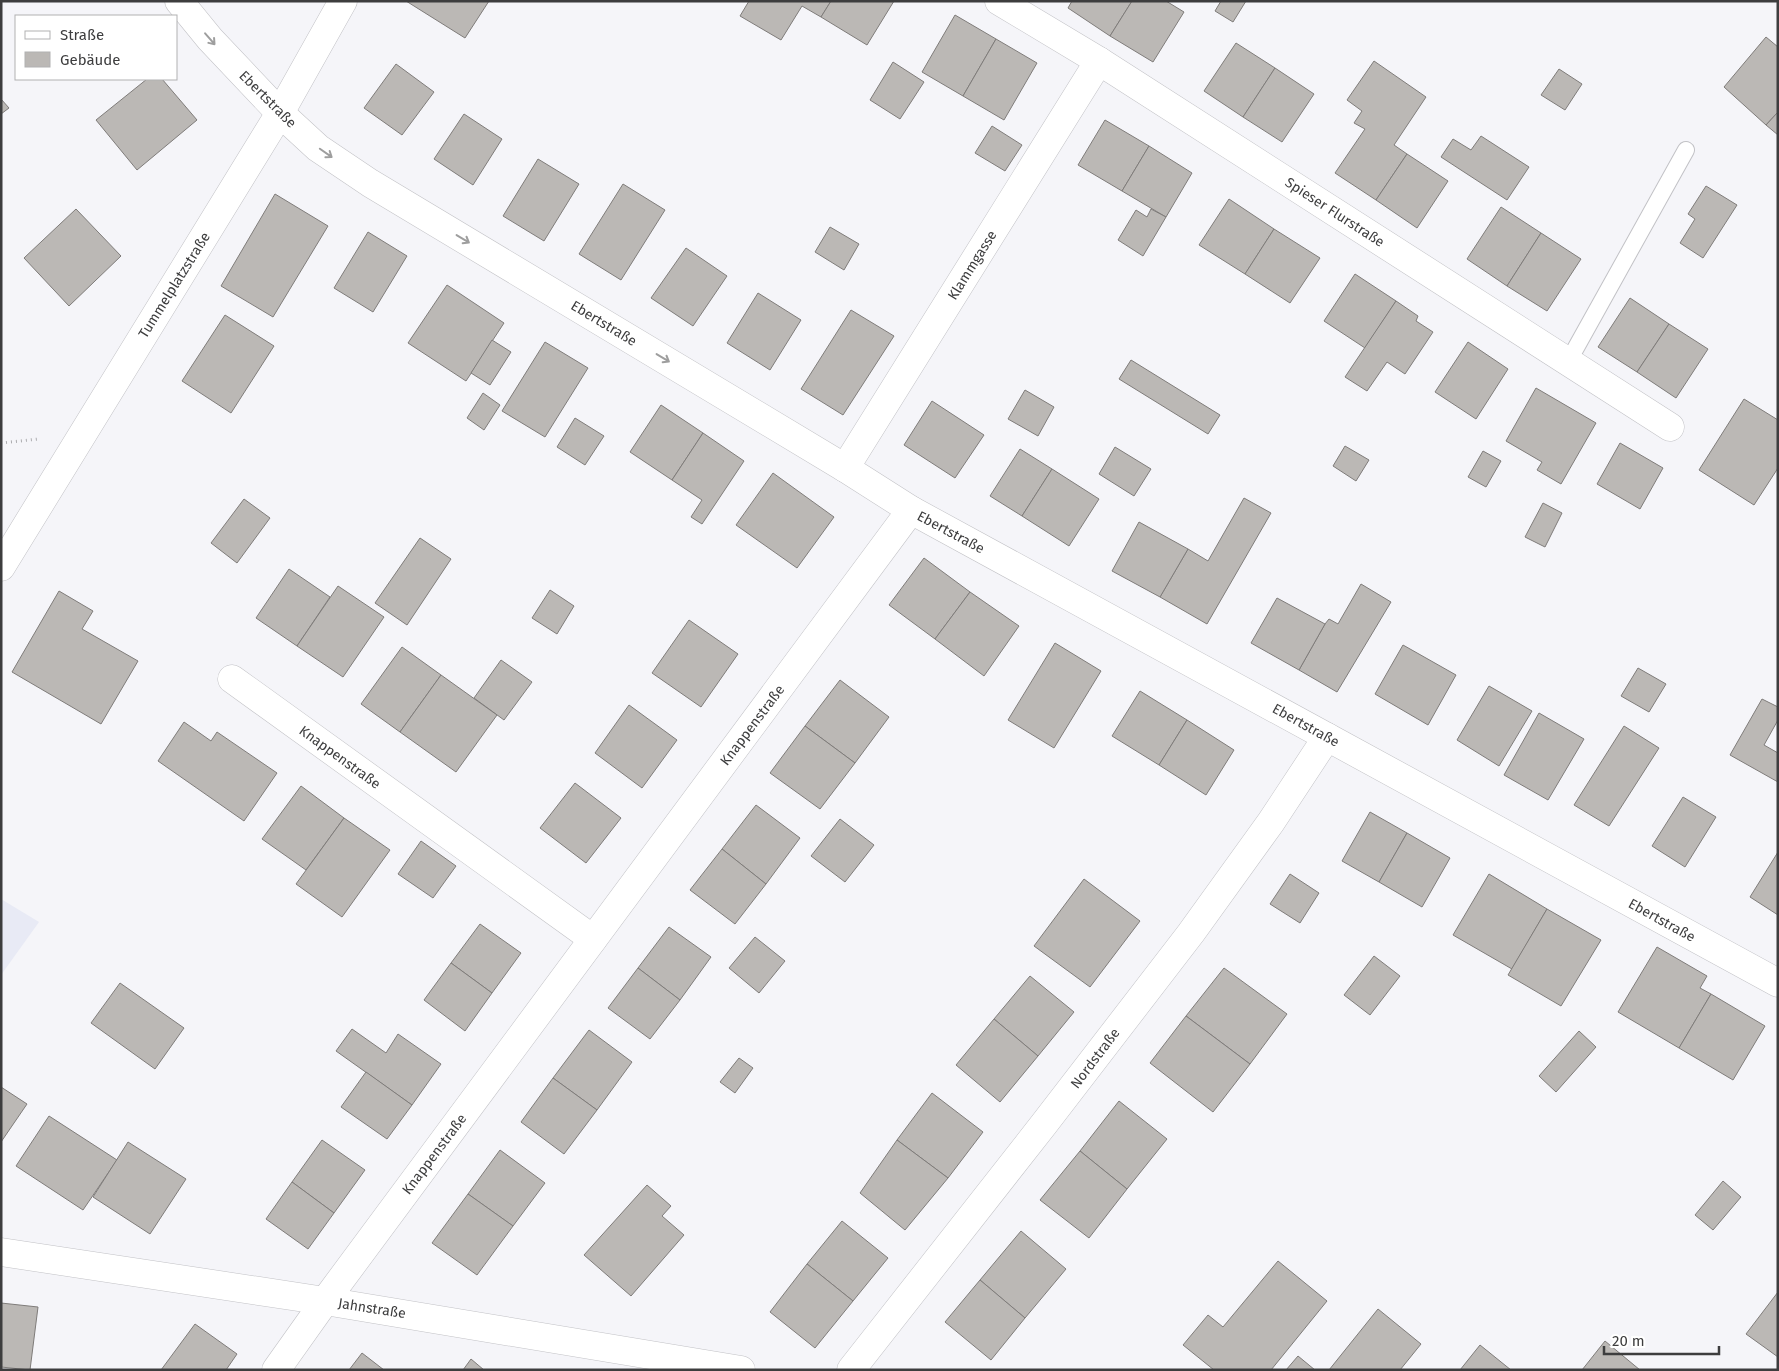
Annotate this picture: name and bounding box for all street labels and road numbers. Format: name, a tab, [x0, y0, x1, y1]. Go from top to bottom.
street label: Ebertstraße	[235, 67, 300, 132]
street label: Spieser Flurstraße	[1282, 174, 1388, 251]
street label: Klammgasse	[944, 227, 1001, 303]
street label: Tummelplatzstraße	[135, 229, 214, 341]
street label: Ebertstraße	[568, 297, 640, 350]
street label: Ebertstraße	[914, 508, 987, 557]
street label: Knappenstraße	[717, 682, 788, 769]
street label: Ebertstraße	[1269, 700, 1342, 751]
street label: Knappenstraße	[296, 722, 384, 793]
street label: Ebertstraße	[1625, 895, 1698, 946]
street label: Nordstraße	[1067, 1025, 1124, 1092]
street label: Knappenstraße	[399, 1111, 470, 1198]
street label: Jahnstraße	[337, 1295, 407, 1322]

